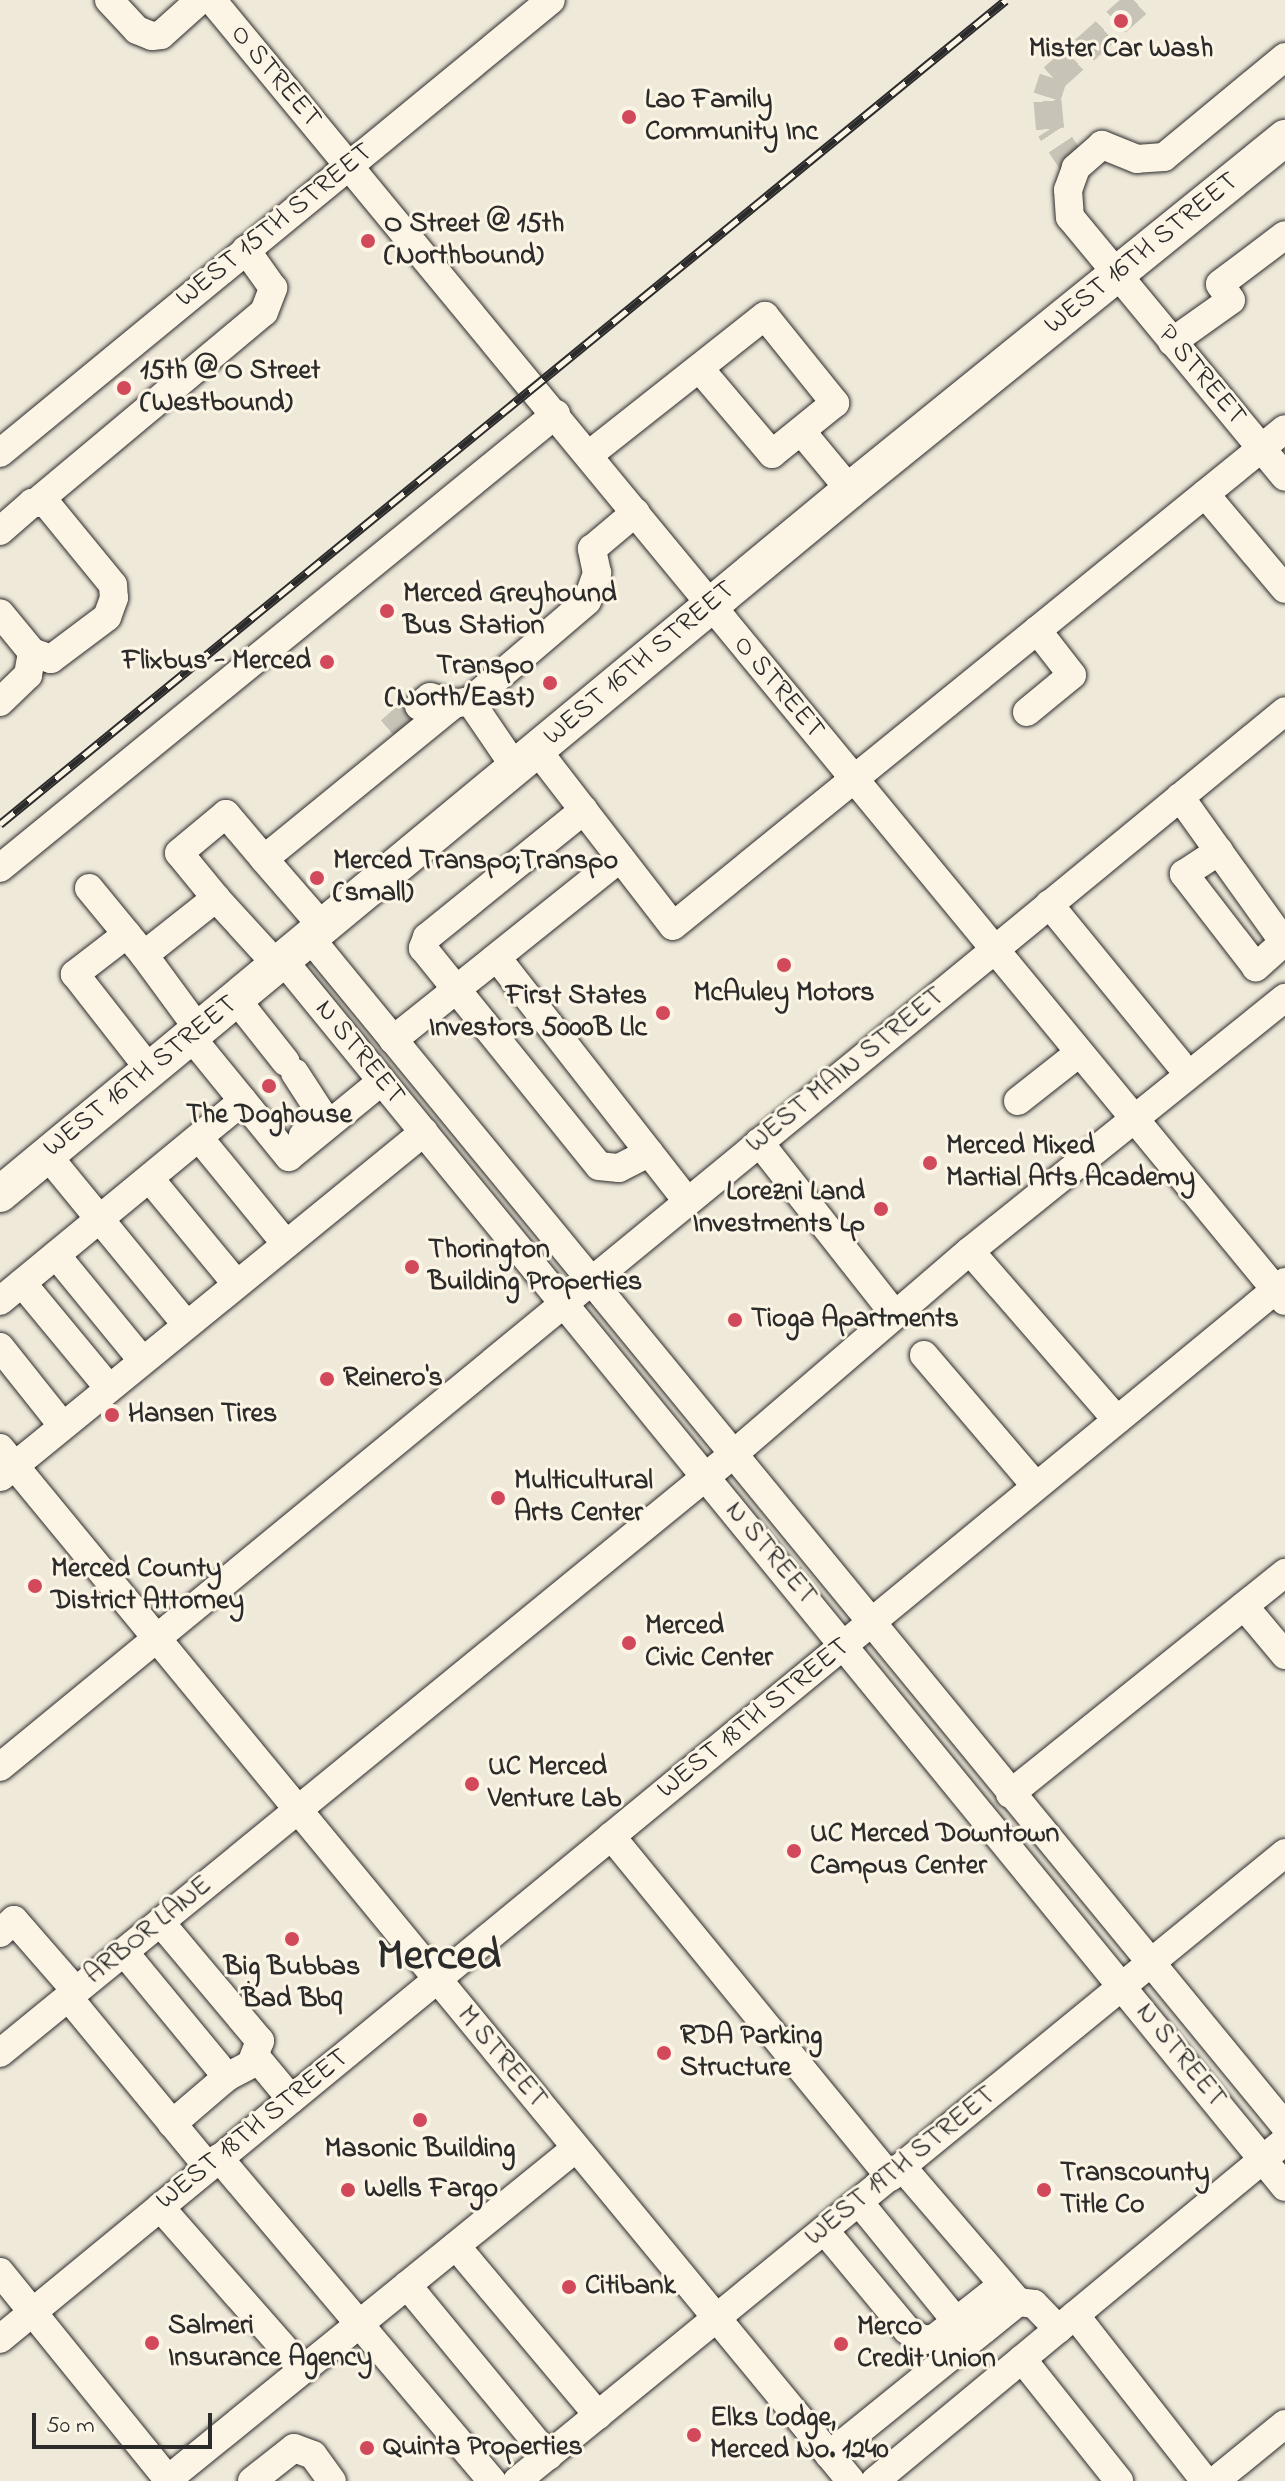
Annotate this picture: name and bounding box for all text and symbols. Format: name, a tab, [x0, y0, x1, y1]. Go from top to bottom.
marker: Mister Car Wash	[1112, 12, 1130, 30]
street label: O STREET	[222, 18, 328, 136]
place label: Mister Car Wash	[1029, 33, 1213, 67]
place label: Lao Family Community Inc	[645, 84, 818, 150]
marker: Lao Family Community Inc	[620, 108, 638, 126]
street label: WEST 15TH STREET	[170, 136, 380, 316]
street label: WEST 16TH STREET	[1038, 166, 1246, 342]
place label: O Street @ 15th (Northbound)	[384, 208, 564, 274]
marker: O Street @ 15th (Northbound)	[359, 232, 377, 250]
street label: P STREET	[1149, 319, 1253, 433]
place label: 15th @ O Street (Westbound)	[140, 355, 320, 421]
marker: 15th @ O Street (Westbound)	[115, 379, 133, 397]
street label: WEST 16TH STREET	[537, 574, 743, 754]
place label: Merced Greyhound Bus Station	[403, 578, 617, 644]
marker: Merced Greyhound Bus Station	[378, 602, 396, 620]
street label: O STREET	[725, 629, 831, 747]
place label: Flixbus - Merced	[122, 645, 311, 679]
place label: Transpo (North/East)	[385, 650, 534, 716]
marker: Flixbus - Merced	[318, 653, 336, 671]
marker: Transpo (North/East)	[541, 674, 559, 692]
place label: Merced Transpo;Transpo (small)	[333, 845, 618, 911]
marker: Merced Transpo;Transpo (small)	[308, 869, 326, 887]
marker: McAuley Motors	[775, 956, 793, 974]
place label: McAuley Motors	[694, 977, 874, 1011]
place label: First States Investors 5000B Llc	[429, 980, 647, 1046]
street label: WEST MAIN STREET	[740, 981, 952, 1161]
street label: WEST 16TH STREET	[37, 989, 245, 1165]
street label: N STREET	[306, 994, 412, 1112]
marker: First States Investors 5000B Llc	[654, 1004, 672, 1022]
marker: The Doghouse	[260, 1077, 278, 1095]
place label: The Doghouse	[186, 1099, 352, 1133]
place label: Merced Mixed Martial Arts Academy	[946, 1130, 1195, 1196]
marker: Merced Mixed Martial Arts Academy	[921, 1154, 939, 1172]
place label: Lorezni Land Investments Lp	[692, 1176, 865, 1242]
marker: Lorezni Land Investments Lp	[872, 1200, 890, 1218]
place label: Thorington Building Properties	[428, 1234, 642, 1300]
marker: Thorington Building Properties	[403, 1258, 421, 1276]
place label: Tioga Apartments	[751, 1303, 959, 1337]
marker: Tioga Apartments	[726, 1311, 744, 1329]
place label: Reinero's	[343, 1362, 443, 1396]
marker: Reinero's	[318, 1370, 336, 1388]
place label: Hansen Tires	[128, 1398, 277, 1432]
marker: Hansen Tires	[103, 1406, 121, 1424]
place label: Multicultural Arts Center	[514, 1465, 653, 1531]
marker: Multicultural Arts Center	[489, 1489, 507, 1507]
street label: N STREET	[717, 1495, 823, 1613]
place label: Merced County District Attorney	[51, 1553, 244, 1619]
marker: Merced County District Attorney	[26, 1577, 44, 1595]
place label: Merced Civic Center	[645, 1610, 773, 1676]
street label: WEST 18TH STREET	[651, 1631, 857, 1807]
marker: Merced Civic Center	[620, 1634, 638, 1652]
place label: UC Merced Venture Lab	[488, 1751, 621, 1817]
marker: UC Merced Venture Lab	[463, 1775, 481, 1793]
place label: UC Merced Downtown Campus Center	[810, 1818, 1059, 1884]
marker: UC Merced Downtown Campus Center	[785, 1842, 803, 1860]
street label: ARBOR LANE	[78, 1869, 220, 1993]
marker: Big Bubbas Bad Bbq	[283, 1930, 301, 1948]
district label: Merced	[377, 1931, 501, 1983]
place label: Big Bubbas Bad Bbq	[224, 1951, 360, 2017]
street label: N STREET	[1127, 1997, 1233, 2115]
street label: M STREET	[448, 2000, 554, 2116]
place label: RDA Parking Structure	[680, 2020, 822, 2086]
street label: WEST 18TH STREET	[150, 2042, 356, 2218]
marker: RDA Parking Structure	[655, 2044, 673, 2062]
street label: WEST 19TH STREET	[799, 2080, 1003, 2254]
marker: Masonic Building	[411, 2111, 429, 2129]
place label: Masonic Building	[325, 2133, 515, 2167]
place label: Transcounty Title Co	[1060, 2157, 1210, 2223]
place label: Wells Fargo	[364, 2173, 498, 2207]
marker: Wells Fargo	[339, 2181, 357, 2199]
marker: Transcounty Title Co	[1035, 2181, 1053, 2199]
place label: Citibank	[585, 2270, 676, 2304]
marker: Citibank	[560, 2278, 578, 2296]
place label: Salmeri Insurance Agency	[168, 2310, 372, 2376]
place label: Merco Credit Union	[857, 2311, 996, 2377]
marker: Salmeri Insurance Agency	[143, 2334, 161, 2352]
marker: Merco Credit Union	[832, 2335, 850, 2353]
scale bar	[36, 2397, 216, 2447]
place label: Elks Lodge, Merced No. 1240	[710, 2402, 889, 2468]
text: 50 m	[46, 2409, 95, 2444]
marker: Elks Lodge, Merced No. 1240	[685, 2426, 703, 2444]
place label: Quinta Properties	[383, 2431, 583, 2465]
marker: Quinta Properties	[358, 2439, 376, 2457]

